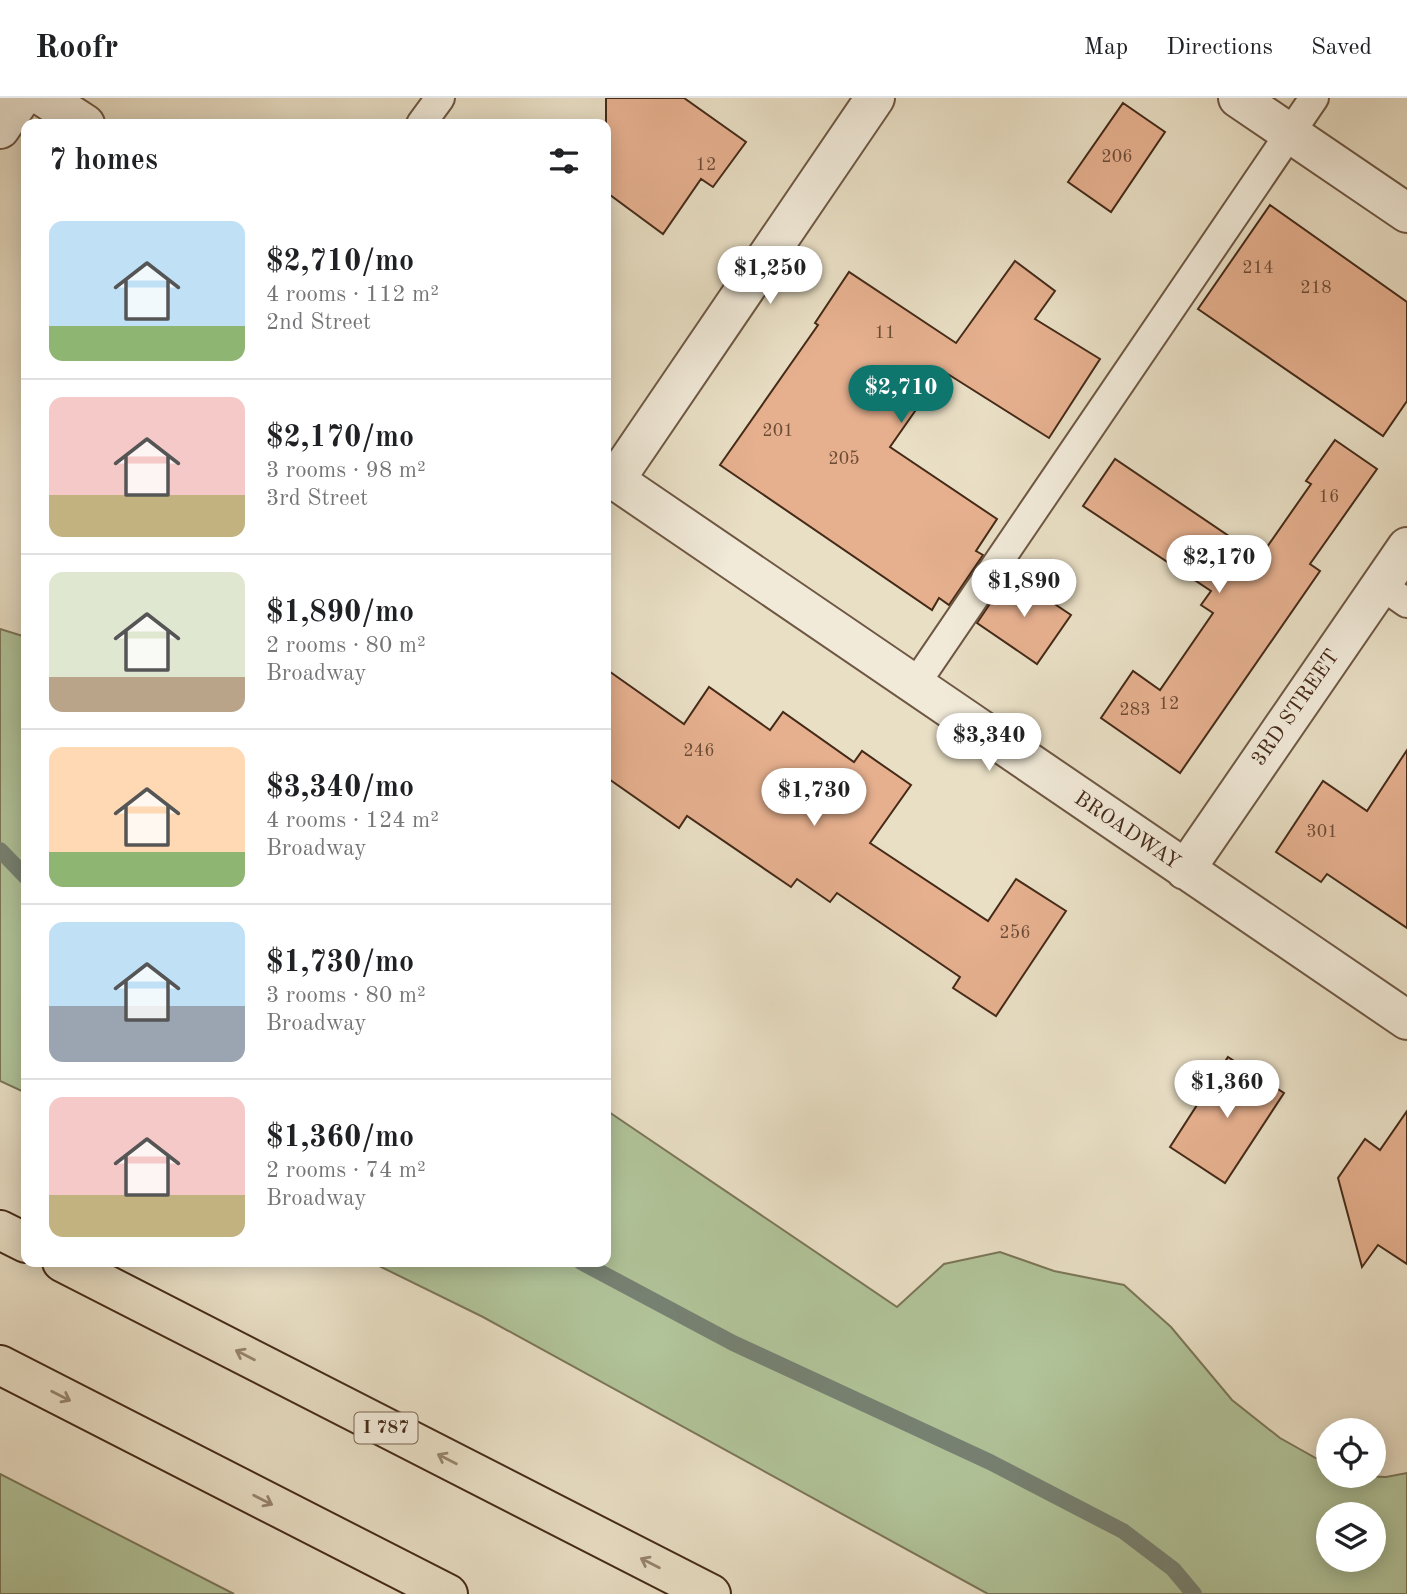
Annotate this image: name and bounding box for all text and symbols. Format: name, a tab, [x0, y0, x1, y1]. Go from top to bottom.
text: Roofr	[35, 32, 118, 65]
text: Map	[1084, 36, 1128, 60]
text: Directions	[1166, 36, 1273, 60]
text: Saved	[1311, 36, 1372, 60]
icon: filters	[545, 142, 583, 180]
text: 7 homes	[49, 146, 158, 176]
house number: 206	[1101, 148, 1133, 166]
house number: 12	[696, 156, 716, 174]
pin: $1,250	[713, 246, 827, 306]
text: $2,710/mo	[266, 247, 414, 277]
icon: home	[105, 249, 189, 333]
text: $1,250	[733, 257, 807, 280]
house number: 214	[1242, 259, 1274, 277]
house number: 218	[1300, 279, 1332, 297]
text: 4 rooms · 112 m²	[266, 283, 439, 306]
text: 2nd Street	[266, 311, 371, 334]
house number: 11	[875, 324, 895, 342]
pin: $2,710	[844, 366, 958, 425]
text: $2,710	[864, 376, 938, 399]
house number: 201	[762, 422, 794, 440]
text: $2,170/mo	[266, 423, 414, 453]
icon: home	[105, 425, 189, 509]
house number: 205	[828, 450, 860, 468]
text: 3 rooms · 98 m²	[266, 459, 426, 482]
text: 3rd Street	[266, 487, 368, 510]
house number: 16	[1319, 488, 1339, 506]
pin: $2,170	[1162, 536, 1276, 595]
text: $2,170	[1182, 546, 1256, 569]
pin: $1,890	[967, 560, 1081, 619]
text: $1,890	[987, 570, 1061, 593]
text: $1,890/mo	[266, 598, 414, 628]
icon: home	[105, 600, 189, 684]
text: 2 rooms · 80 m²	[266, 634, 426, 657]
street label: 3RD STREET	[1248, 646, 1344, 770]
text: Broadway	[266, 662, 366, 685]
house number: 12	[1159, 695, 1179, 713]
house number: 283	[1119, 701, 1151, 719]
pin: $3,340	[932, 714, 1046, 773]
text: $3,340	[952, 724, 1026, 747]
house number: 246	[683, 742, 715, 760]
pin: $1,730	[757, 768, 871, 828]
text: $3,340/mo	[266, 773, 414, 803]
icon: home	[105, 775, 189, 859]
text: $1,730	[777, 779, 851, 802]
street label: BROADWAY	[1070, 788, 1184, 874]
text: 4 rooms · 124 m²	[266, 809, 439, 832]
house number: 301	[1306, 823, 1338, 841]
text: Broadway	[266, 837, 366, 860]
house number: 256	[999, 924, 1031, 942]
text: $1,730/mo	[266, 948, 414, 978]
icon: home	[105, 950, 189, 1034]
text: 3 rooms · 80 m²	[266, 984, 426, 1007]
text: Broadway	[266, 1012, 366, 1035]
pin: $1,360	[1170, 1060, 1284, 1120]
text: $1,360	[1190, 1071, 1264, 1094]
text: $1,360/mo	[266, 1123, 414, 1153]
icon: home	[105, 1125, 189, 1209]
text: 2 rooms · 74 m²	[266, 1159, 426, 1182]
text: Broadway	[266, 1187, 366, 1210]
one-way arrow	[235, 1348, 256, 1362]
one-way arrow	[50, 1390, 71, 1404]
road number: I 787	[354, 1412, 418, 1444]
map controls	[1316, 1418, 1386, 1572]
button: locate	[1316, 1418, 1386, 1488]
one-way arrow	[437, 1452, 458, 1466]
one-way arrow	[252, 1493, 273, 1507]
button: layers	[1316, 1502, 1386, 1572]
one-way arrow	[640, 1555, 661, 1569]

